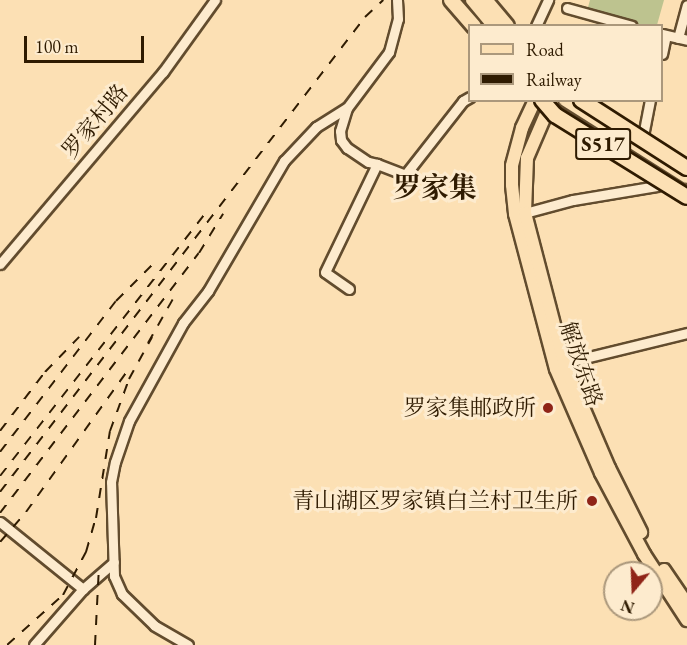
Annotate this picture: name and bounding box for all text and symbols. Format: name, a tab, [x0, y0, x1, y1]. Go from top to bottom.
scale bar	[27, 24, 147, 62]
legend	[468, 24, 663, 102]
text: 100 m	[35, 35, 79, 58]
text: Road	[526, 38, 564, 61]
text: Railway	[526, 68, 582, 91]
street label: 罗家村路	[57, 79, 133, 163]
road number: S517	[574, 126, 632, 162]
district label: 罗家集	[393, 170, 477, 204]
street label: 解放东路	[554, 318, 608, 410]
place label: 罗家集邮政所	[404, 395, 536, 421]
marker: 罗家集邮政所	[541, 401, 555, 415]
place label: 青山湖区罗家镇白兰村卫生所	[292, 488, 578, 514]
marker: 青山湖区罗家镇白兰村卫生所	[583, 492, 601, 510]
north arrow	[603, 561, 663, 621]
text: N	[618, 595, 637, 619]

